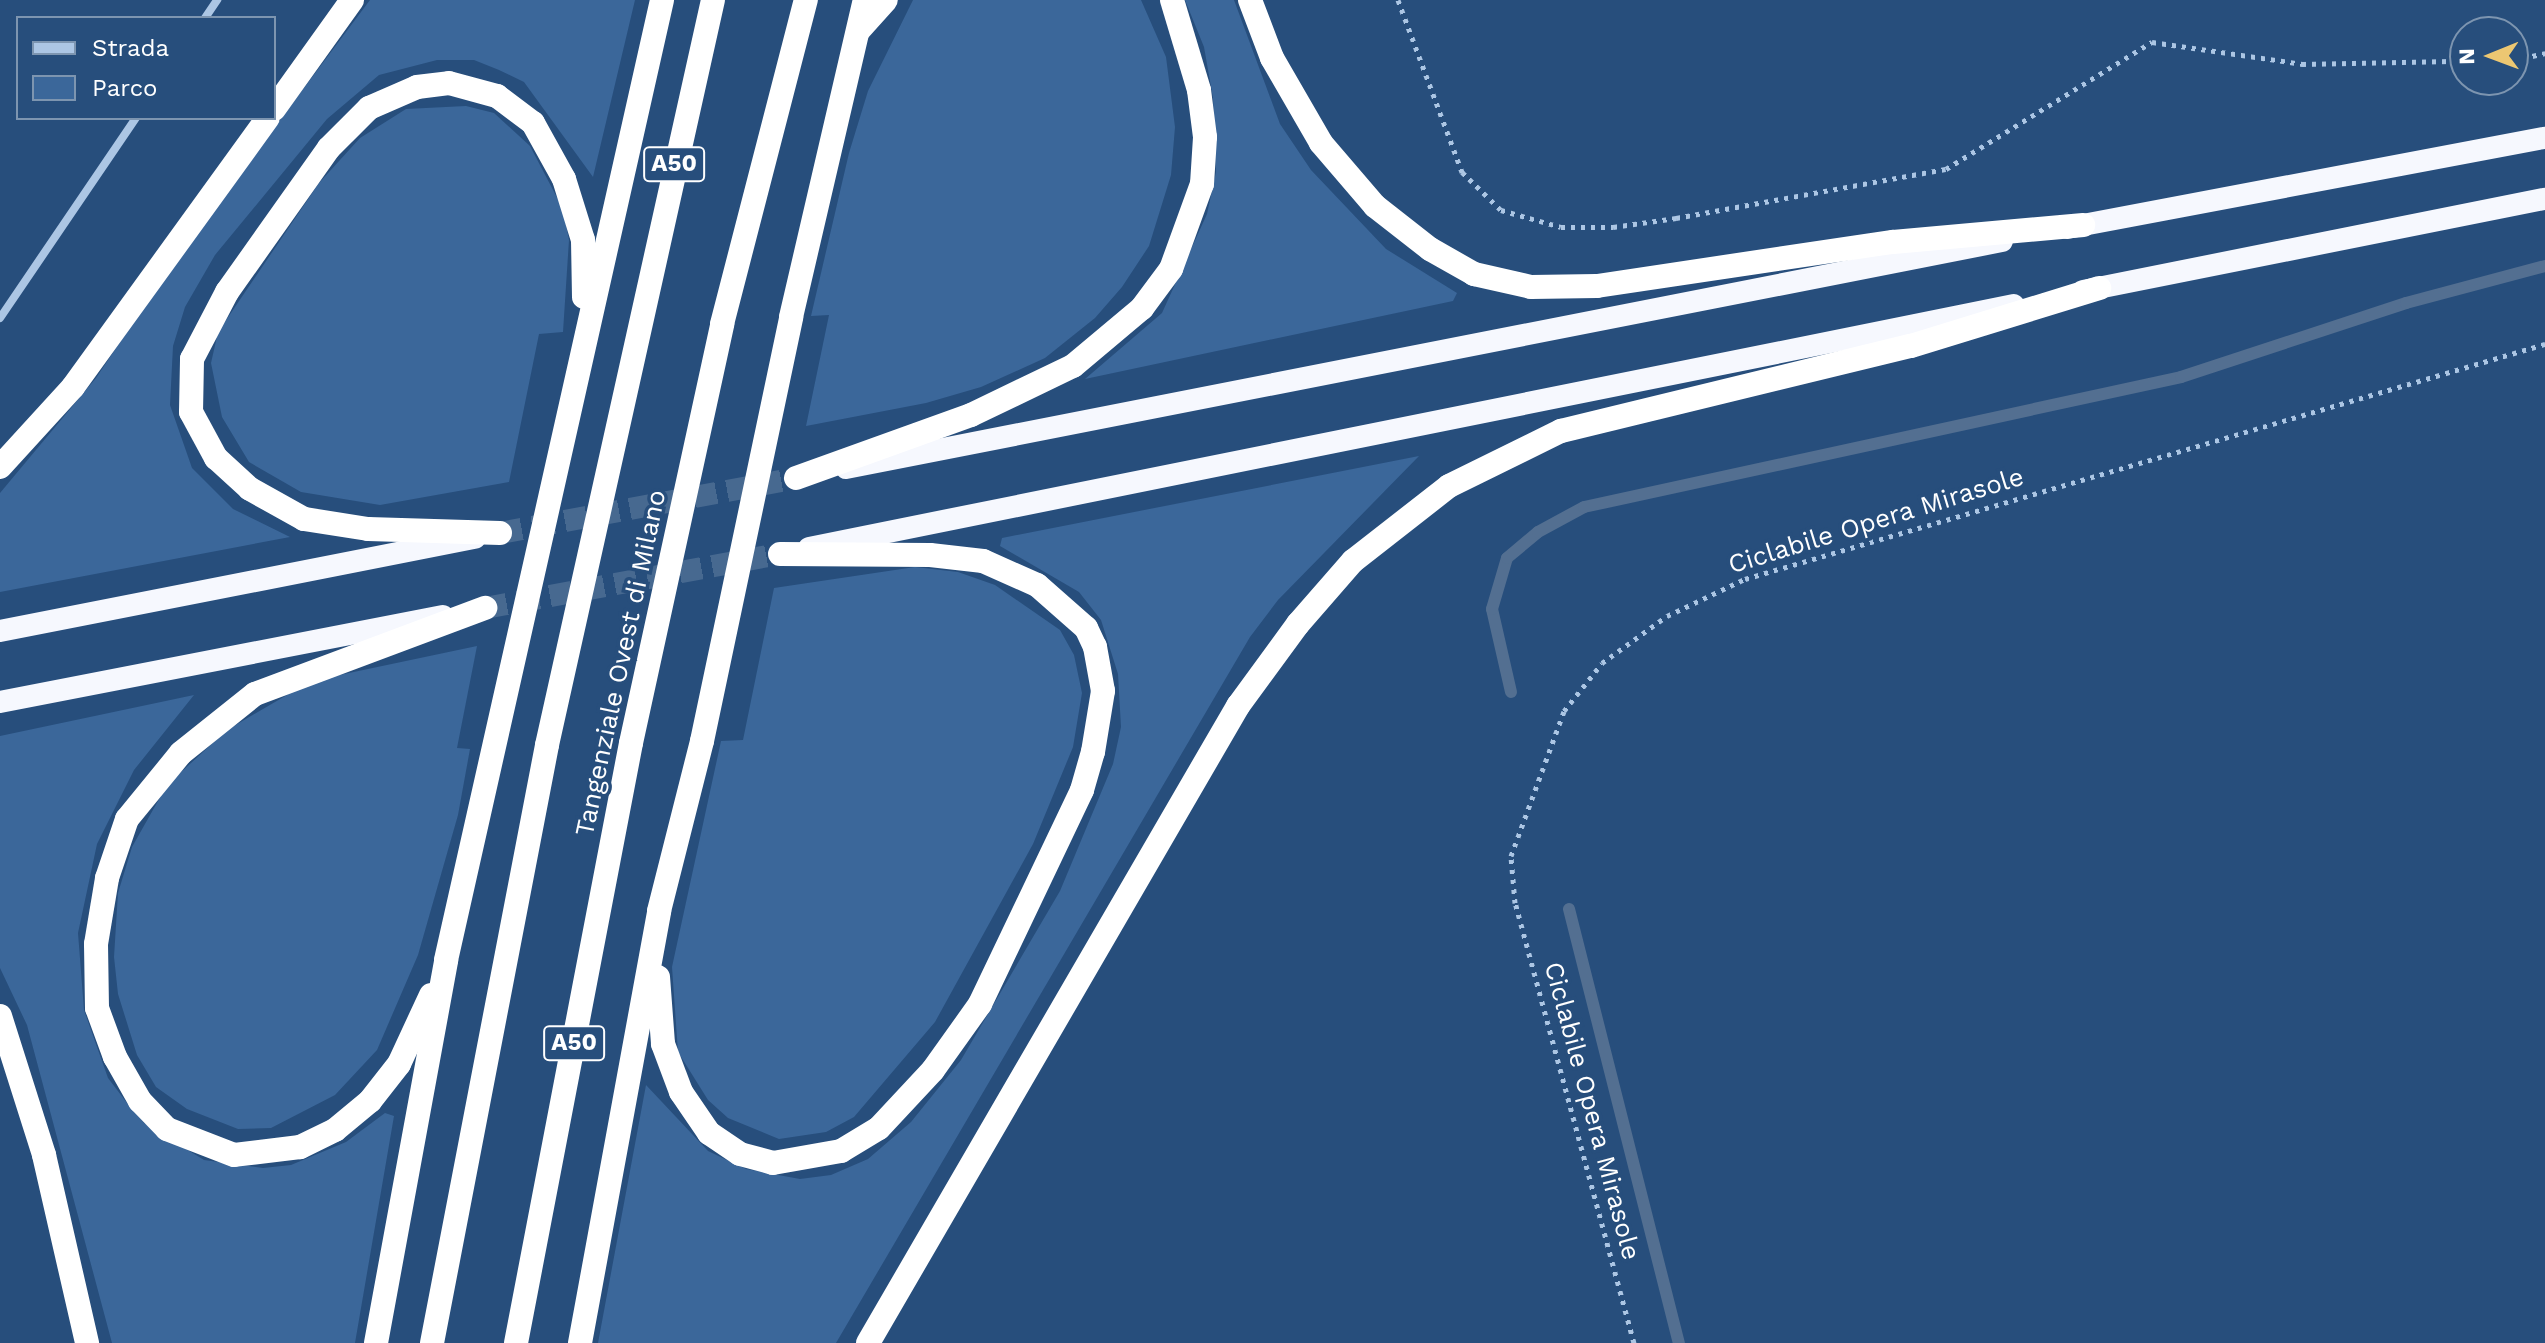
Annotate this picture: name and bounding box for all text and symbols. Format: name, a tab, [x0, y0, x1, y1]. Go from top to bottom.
legend	[16, 16, 276, 120]
north arrow	[2449, 16, 2529, 96]
text: Strada	[92, 34, 169, 62]
text: N	[2454, 48, 2479, 65]
text: Parco	[92, 74, 157, 102]
road number: A50	[642, 144, 706, 184]
street label: Ciclabile Opera Mirasole	[1724, 461, 2028, 581]
street label: Tangenziale Ovest di Milano	[569, 487, 673, 839]
street label: Ciclabile Opera Mirasole	[1537, 958, 1647, 1264]
road number: A50	[542, 1023, 606, 1063]

